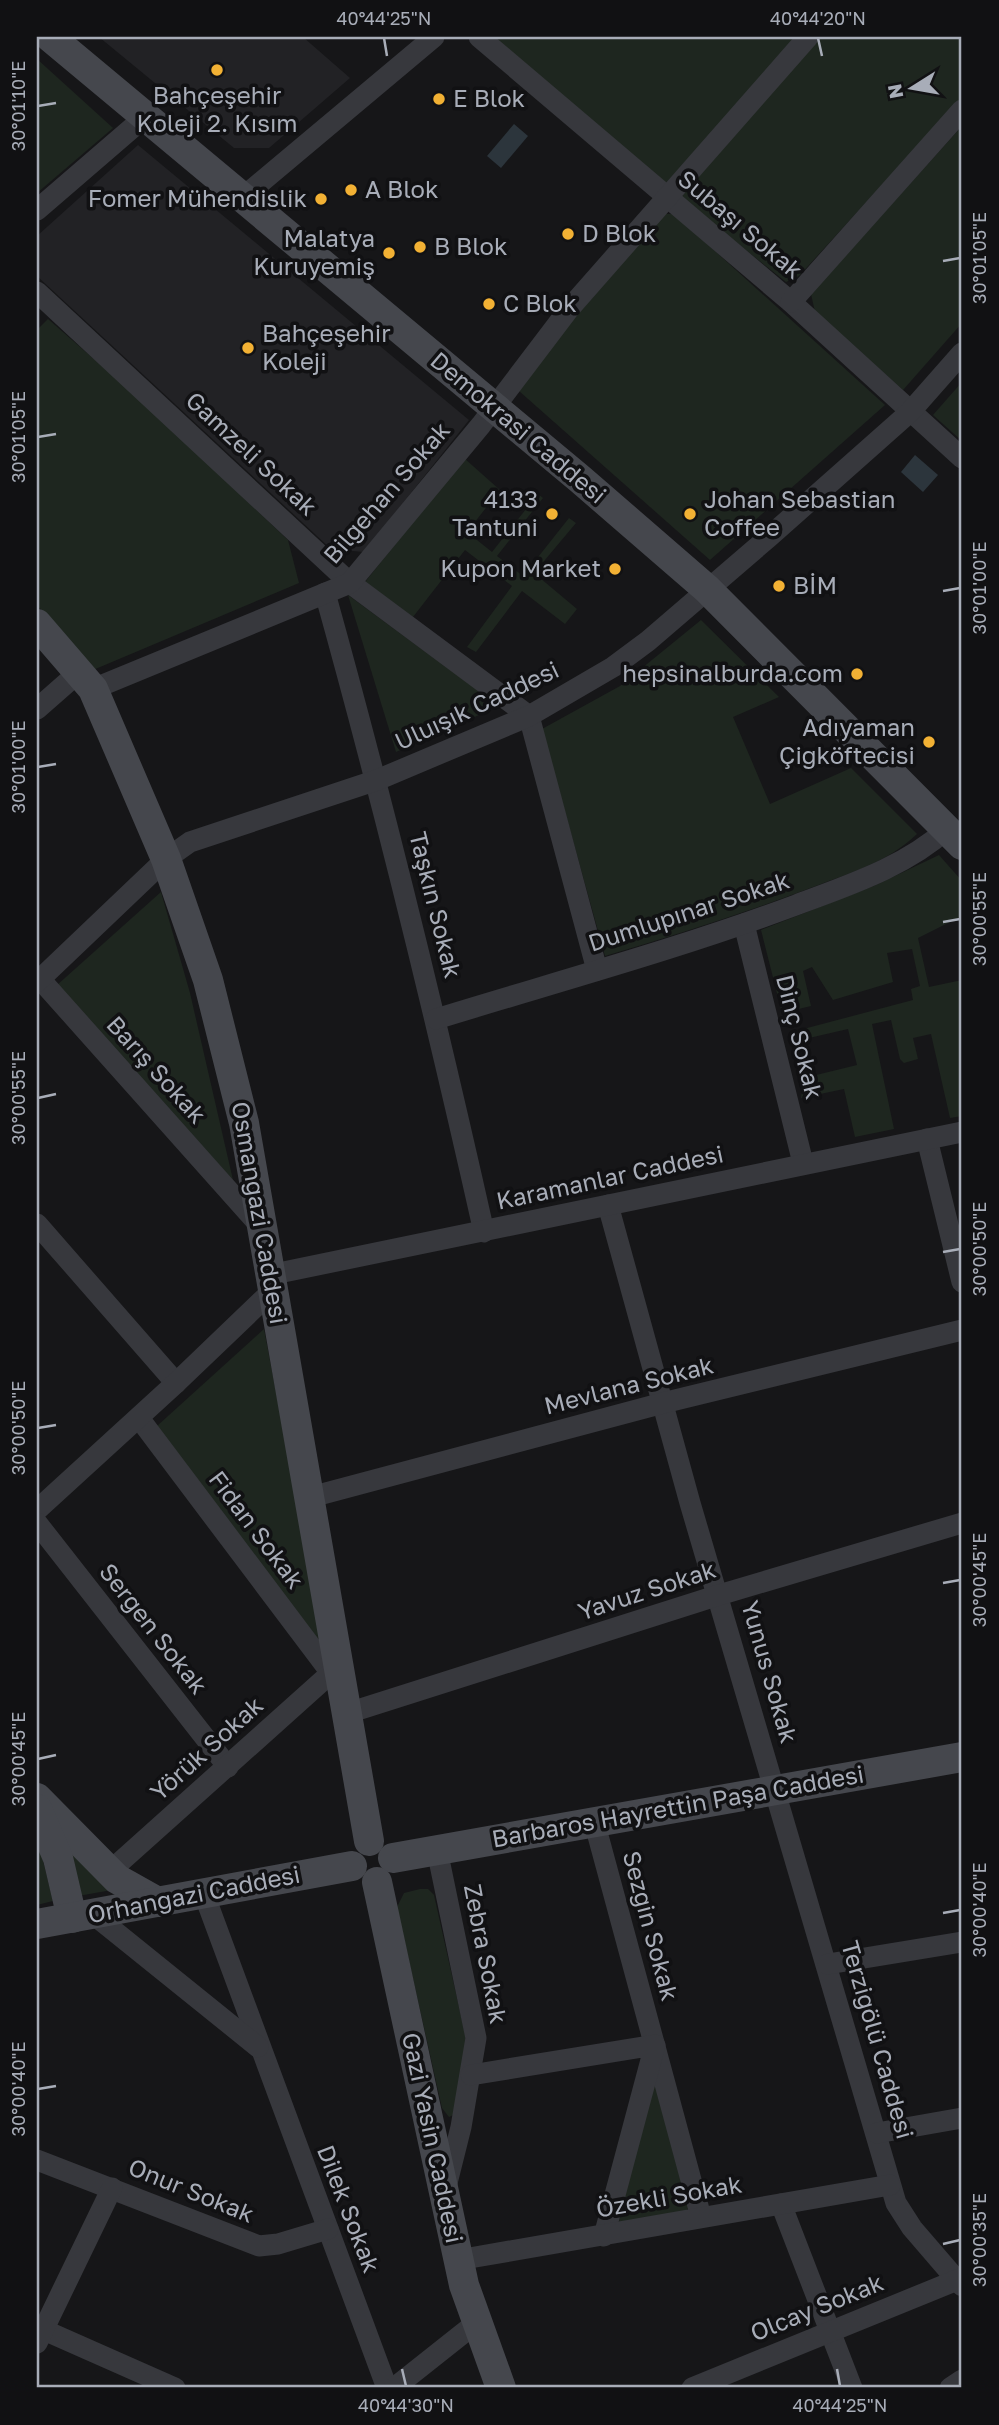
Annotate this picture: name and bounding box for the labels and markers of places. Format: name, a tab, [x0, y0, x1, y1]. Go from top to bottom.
marker: Bahçeşehir Koleji 2. Kısım	[209, 62, 225, 78]
place label: Bahçeşehir Koleji 2. Kısım	[136, 80, 298, 137]
place label: E Blok	[453, 83, 525, 112]
marker: E Blok	[431, 91, 447, 107]
place label: A Blok	[365, 174, 439, 203]
marker: A Blok	[343, 182, 359, 198]
place label: Fomer Mühendislik	[88, 183, 307, 212]
marker: Fomer Mühendislik	[313, 191, 329, 207]
place label: D Blok	[582, 218, 656, 247]
place label: Malatya Kuruyemiş	[253, 223, 375, 280]
marker: D Blok	[560, 226, 576, 242]
place label: B Blok	[434, 231, 508, 260]
marker: B Blok	[412, 239, 428, 255]
marker: Malatya Kuruyemiş	[381, 245, 397, 261]
place label: C Blok	[503, 288, 577, 317]
marker: C Blok	[481, 296, 497, 312]
place label: Bahçeşehir Koleji	[262, 318, 391, 375]
marker: Bahçeşehir Koleji	[240, 340, 256, 356]
place label: 4133 Tantuni	[452, 484, 538, 541]
place label: Johan Sebastian Coffee	[704, 484, 895, 541]
marker: 4133 Tantuni	[544, 506, 560, 522]
marker: Johan Sebastian Coffee	[682, 506, 698, 522]
place label: Kupon Market	[440, 553, 601, 582]
marker: Kupon Market	[607, 561, 623, 577]
place label: BİM	[793, 570, 837, 599]
marker: BİM	[771, 578, 787, 594]
place label: hepsinalburda.com	[622, 658, 843, 687]
marker: hepsinalburda.com	[849, 666, 865, 682]
place label: Adıyaman Çiğköftecisi	[779, 712, 915, 769]
marker: Adıyaman Çiğköftecisi	[921, 734, 937, 750]

